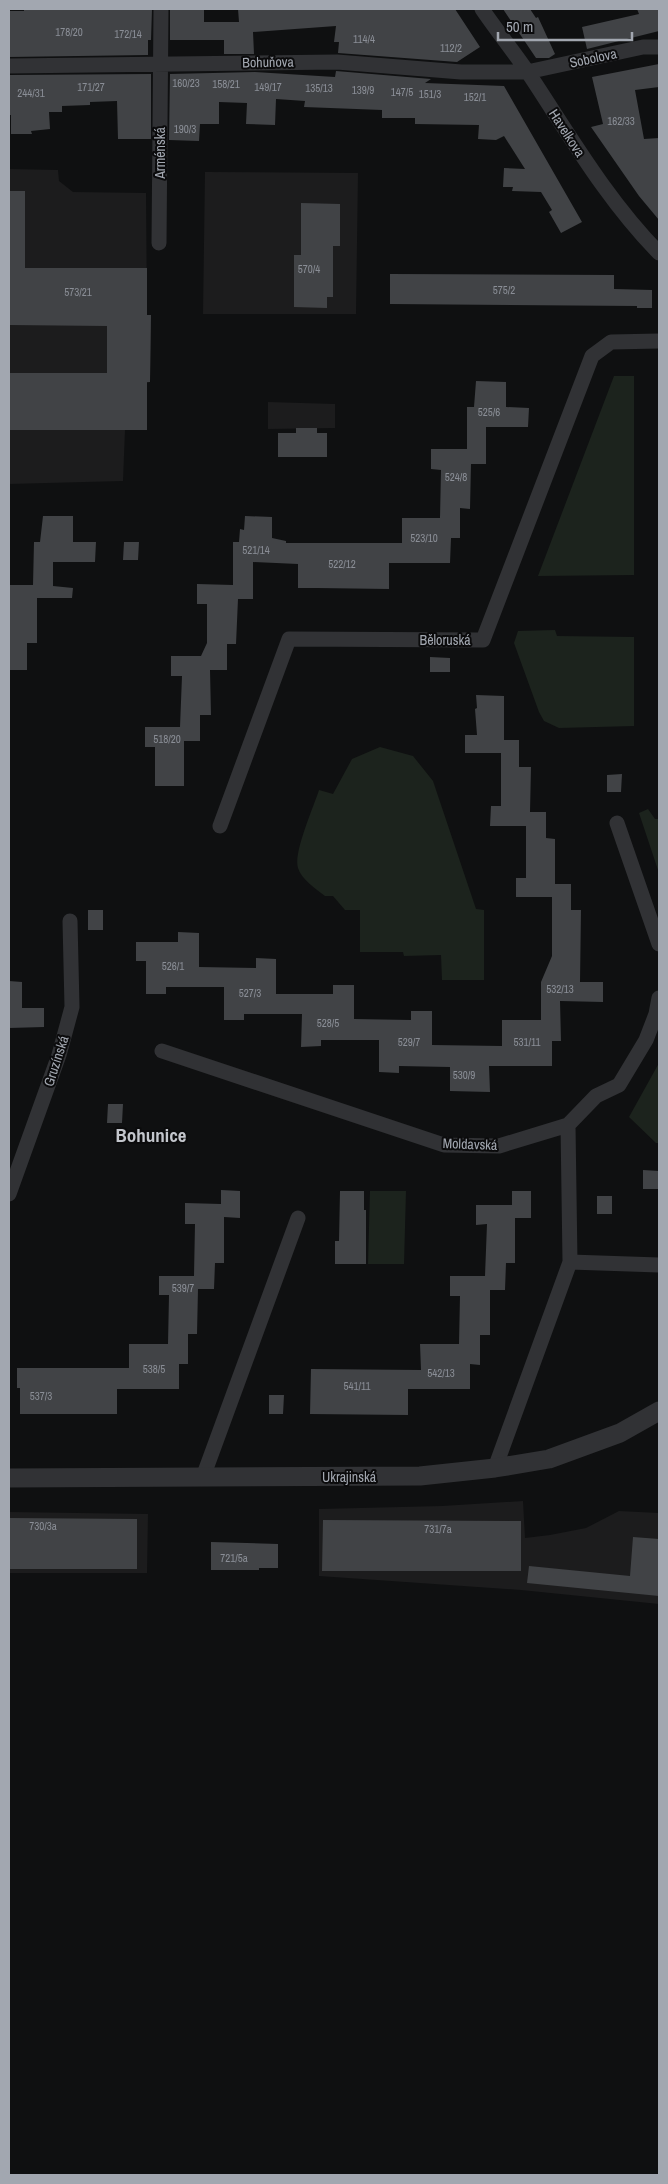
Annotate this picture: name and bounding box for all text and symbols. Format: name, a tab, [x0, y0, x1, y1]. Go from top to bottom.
scale bar	[498, 10, 632, 42]
text: 50 m	[506, 16, 533, 37]
house number: 178/20	[55, 25, 83, 39]
house number: 172/14	[114, 27, 142, 41]
house number: 114/4	[353, 32, 375, 46]
house number: 112/2	[440, 41, 462, 55]
street label: Sobolova	[568, 44, 619, 72]
street label: Bohuňova	[242, 53, 295, 71]
house number: 160/23	[172, 76, 200, 90]
house number: 158/21	[212, 77, 240, 91]
house number: 171/27	[77, 80, 105, 94]
house number: 149/17	[254, 80, 282, 94]
house number: 135/13	[305, 81, 333, 95]
house number: 139/9	[352, 83, 374, 97]
house number: 147/5	[391, 85, 413, 99]
house number: 244/31	[17, 86, 45, 100]
house number: 151/3	[419, 87, 441, 101]
house number: 152/1	[464, 90, 486, 104]
street label: Havelkova	[545, 106, 589, 161]
house number: 162/33	[607, 114, 635, 128]
house number: 190/3	[174, 122, 196, 136]
street label: Arménská	[151, 127, 169, 180]
house number: 570/4	[298, 262, 320, 276]
house number: 575/2	[493, 283, 515, 297]
house number: 573/21	[64, 285, 92, 299]
house number: 525/6	[478, 405, 500, 419]
house number: 524/8	[445, 470, 467, 484]
house number: 523/10	[410, 531, 438, 545]
house number: 521/14	[242, 543, 270, 557]
house number: 522/12	[328, 557, 356, 571]
street label: Běloruská	[419, 631, 471, 649]
house number: 518/20	[153, 732, 181, 746]
house number: 526/1	[162, 959, 184, 973]
house number: 532/13	[546, 982, 574, 996]
house number: 527/3	[239, 986, 261, 1000]
house number: 528/5	[317, 1016, 339, 1030]
street label: Gruzínská	[39, 1033, 73, 1089]
house number: 529/7	[398, 1035, 420, 1049]
house number: 531/11	[514, 1035, 540, 1049]
house number: 530/9	[453, 1068, 475, 1082]
district label: Bohunice	[116, 1122, 187, 1148]
street label: Moldavská	[442, 1134, 498, 1154]
house number: 539/7	[172, 1281, 194, 1295]
house number: 538/5	[143, 1362, 165, 1376]
house number: 542/13	[427, 1366, 455, 1380]
house number: 541/11	[344, 1379, 370, 1393]
house number: 537/3	[30, 1389, 52, 1403]
street label: Ukrajinská	[322, 1468, 377, 1486]
house number: 730/3a	[29, 1519, 57, 1533]
house number: 731/7a	[424, 1522, 452, 1536]
house number: 721/5a	[220, 1551, 248, 1565]

